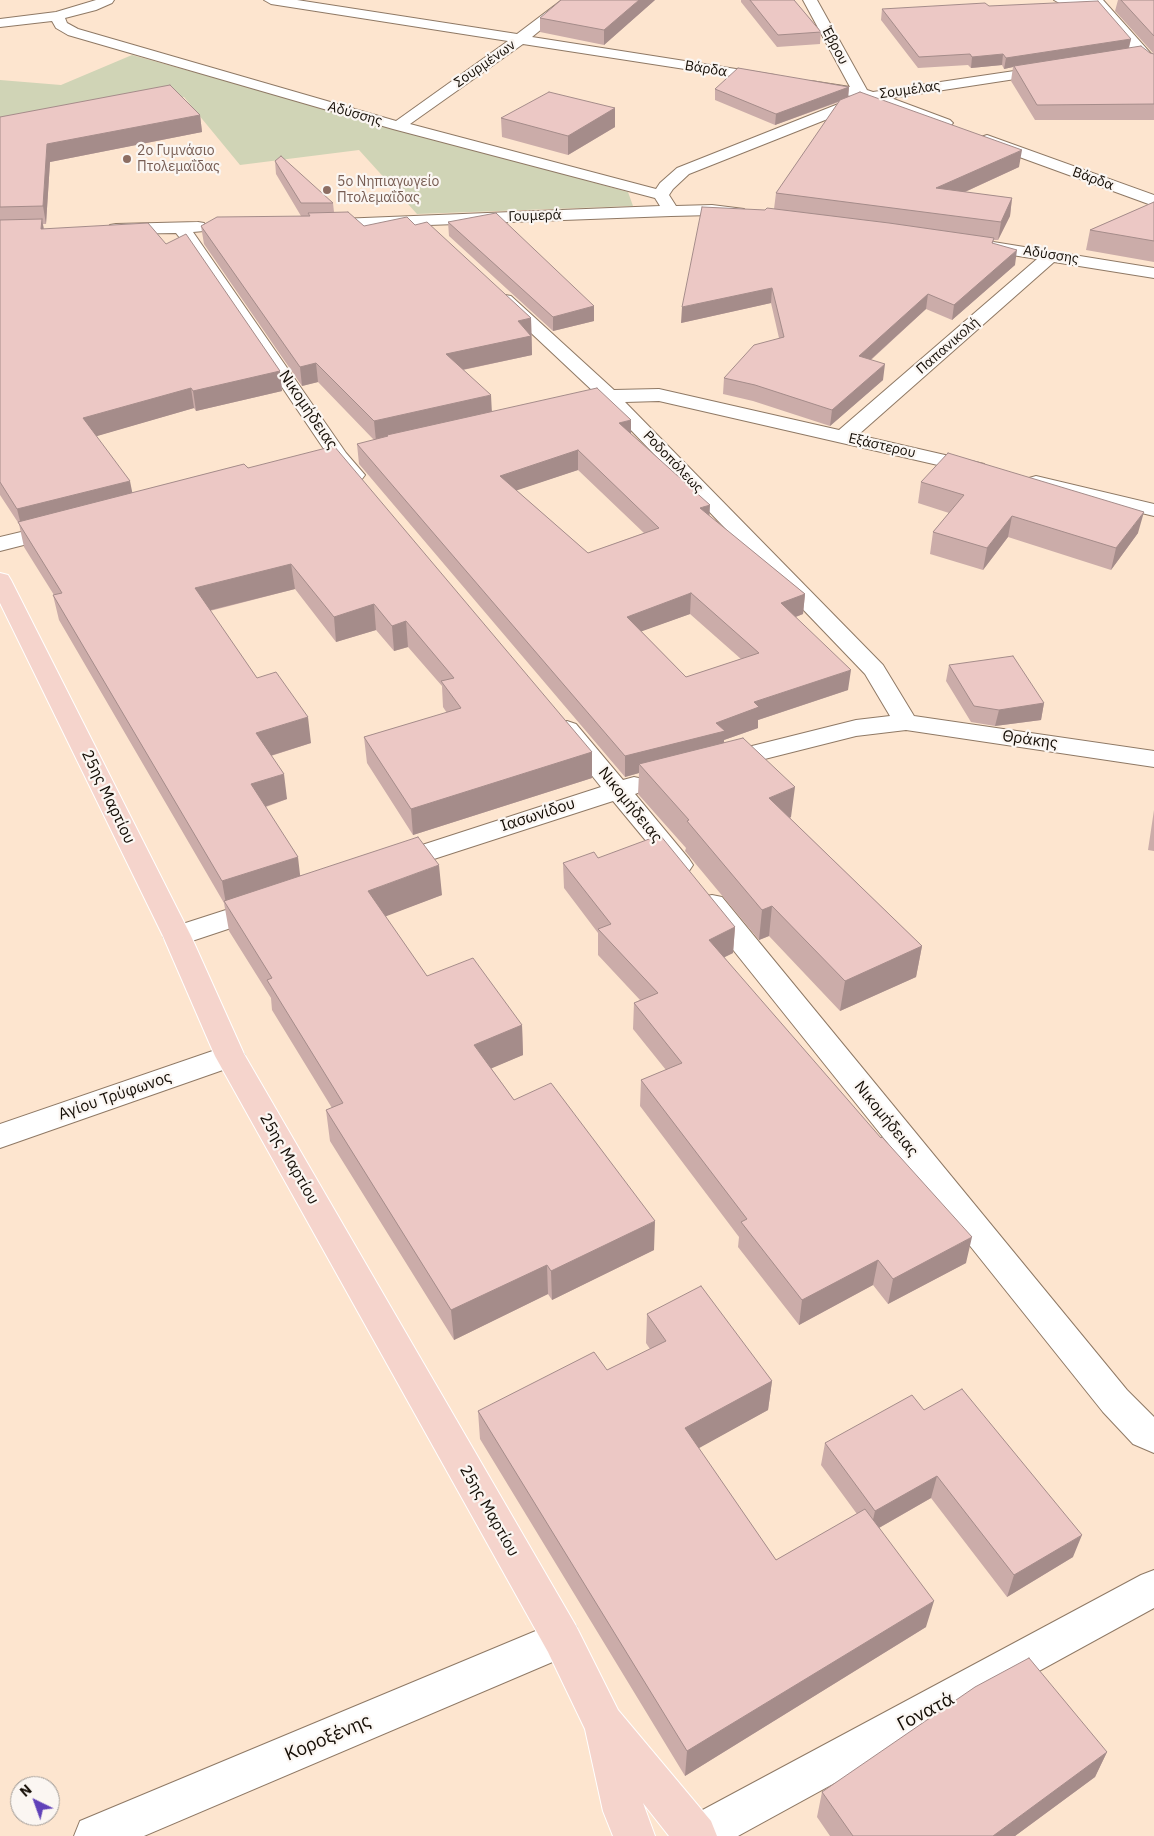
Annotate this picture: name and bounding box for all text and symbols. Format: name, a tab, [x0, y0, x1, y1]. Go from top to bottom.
street label: Έβρου	[818, 24, 852, 68]
street label: Σουρμένων	[451, 37, 519, 91]
street label: Βάρδα	[684, 57, 728, 81]
street label: Σουμέλας	[879, 77, 941, 103]
street label: Αδύσσης	[326, 98, 384, 130]
place label: 2ο Γυμνάσιο Πτολεμαΐδας	[137, 143, 220, 176]
marker: 2ο Γυμνάσιο Πτολεμαΐδας	[121, 153, 133, 165]
street label: Βάρδα	[1070, 164, 1116, 194]
place label: 5ο Νηπιαγωγείο Πτολεμαΐδας	[337, 174, 439, 206]
marker: 5ο Νηπιαγωγείο Πτολεμαΐδας	[321, 184, 333, 196]
street label: Γουμερά	[508, 207, 562, 225]
street label: Αδύσσης	[1022, 242, 1080, 268]
street label: Παπανικολή	[913, 314, 983, 378]
street label: Νικομήδειας	[274, 367, 342, 453]
street label: Ροδοπόλεως	[639, 428, 707, 496]
street label: Εξάστερου	[847, 430, 917, 462]
street label: Θράκης	[1001, 727, 1059, 753]
street label: 25ης Μαρτίου	[77, 747, 139, 847]
street label: Νικομήδειας	[594, 763, 666, 847]
street label: Ιασωνίδου	[498, 794, 578, 836]
street label: Αγίου Τρύφωνος	[56, 1068, 174, 1124]
street label: Νικομήδειας	[850, 1077, 922, 1161]
street label: 25ης Μαρτίου	[255, 1110, 323, 1208]
street label: 25ης Μαρτίου	[455, 1462, 523, 1560]
street label: Γονατά	[894, 1688, 958, 1736]
street label: Κοροξένης	[281, 1710, 375, 1766]
north arrow	[10, 1776, 60, 1826]
text: N	[16, 1781, 35, 1801]

